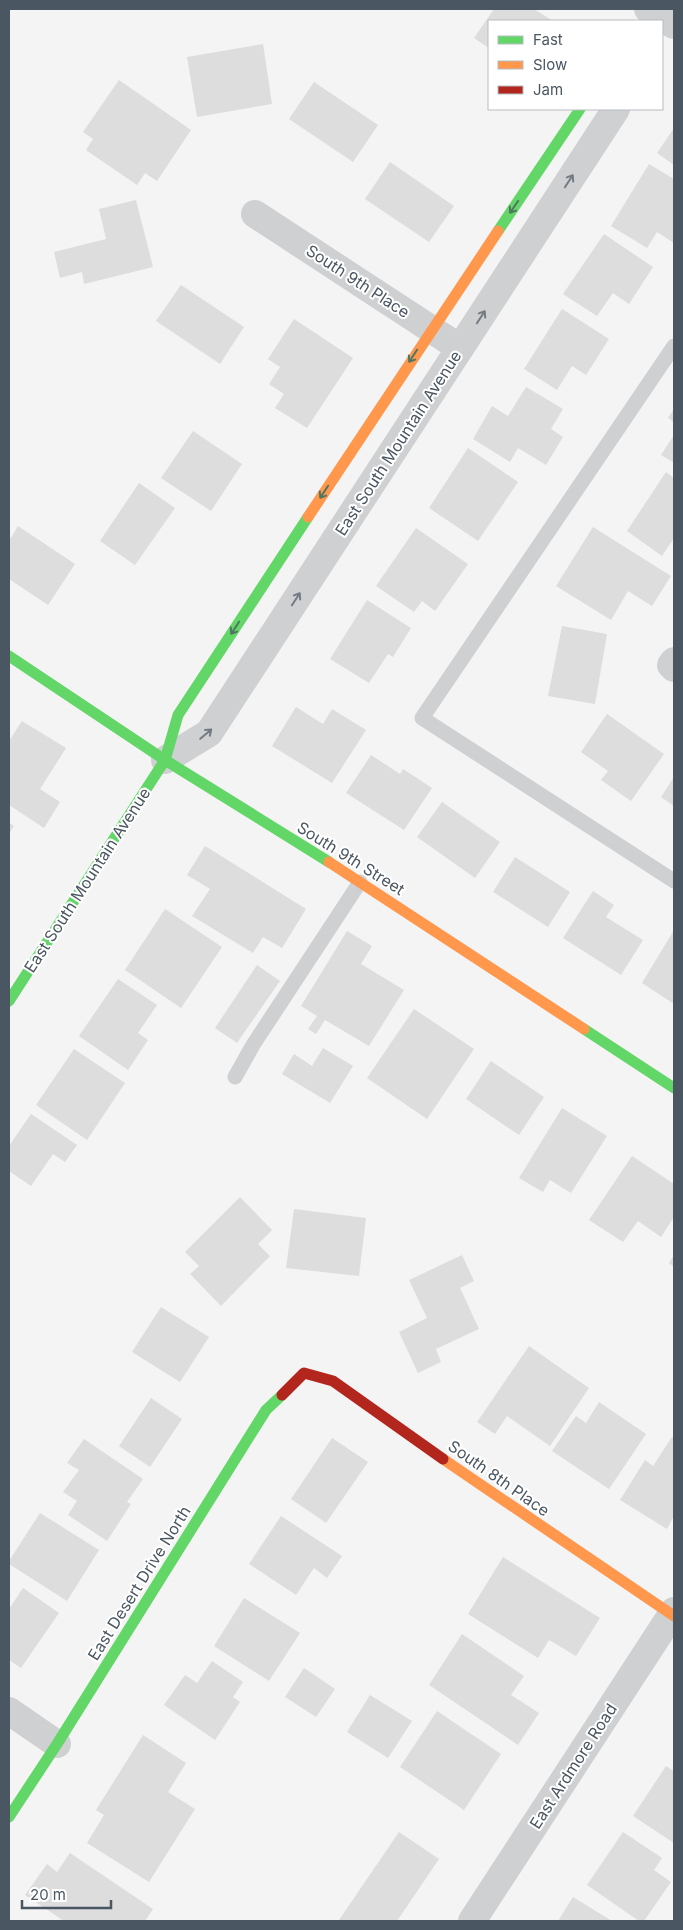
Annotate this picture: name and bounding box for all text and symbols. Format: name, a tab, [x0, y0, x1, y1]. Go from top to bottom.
legend	[488, 20, 663, 110]
text: Fast	[533, 30, 563, 49]
text: Slow	[533, 55, 567, 74]
text: Jam	[533, 80, 563, 99]
one-way arrow	[565, 174, 575, 188]
one-way arrow	[509, 200, 519, 214]
street label: South 9th Place	[302, 240, 414, 322]
one-way arrow	[476, 310, 486, 324]
street label: East South Mountain Avenue	[331, 347, 465, 539]
one-way arrow	[408, 349, 418, 363]
one-way arrow	[319, 485, 329, 499]
one-way arrow	[291, 593, 301, 607]
one-way arrow	[230, 621, 240, 635]
one-way arrow	[199, 728, 212, 739]
street label: East South Mountain Avenue	[20, 784, 154, 976]
street label: South 9th Street	[294, 817, 408, 899]
street label: South 8th Place	[444, 1436, 554, 1520]
street label: East Desert Drive North	[83, 1502, 195, 1664]
street label: East Ardmore Road	[525, 1700, 621, 1832]
scale bar	[22, 1878, 111, 1910]
text: 20 m	[30, 1885, 66, 1904]

